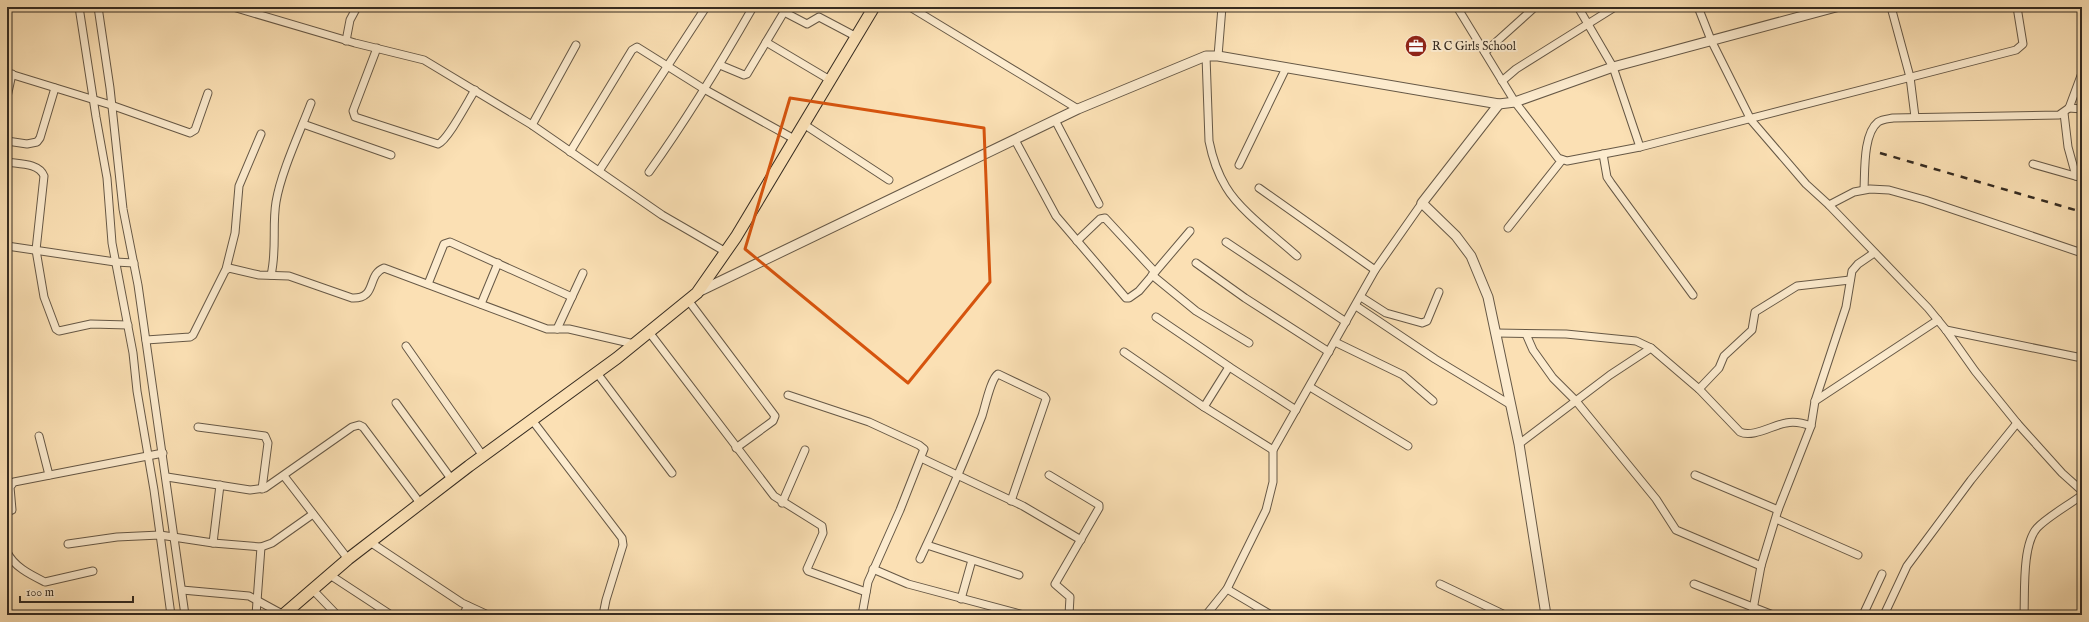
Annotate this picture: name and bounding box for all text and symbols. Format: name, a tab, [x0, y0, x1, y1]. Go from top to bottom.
office icon: R C Girls School	[1403, 33, 1429, 59]
place label: R C Girls School	[1432, 39, 1517, 54]
scale bar	[20, 578, 133, 604]
text: 100 m	[26, 585, 54, 600]

